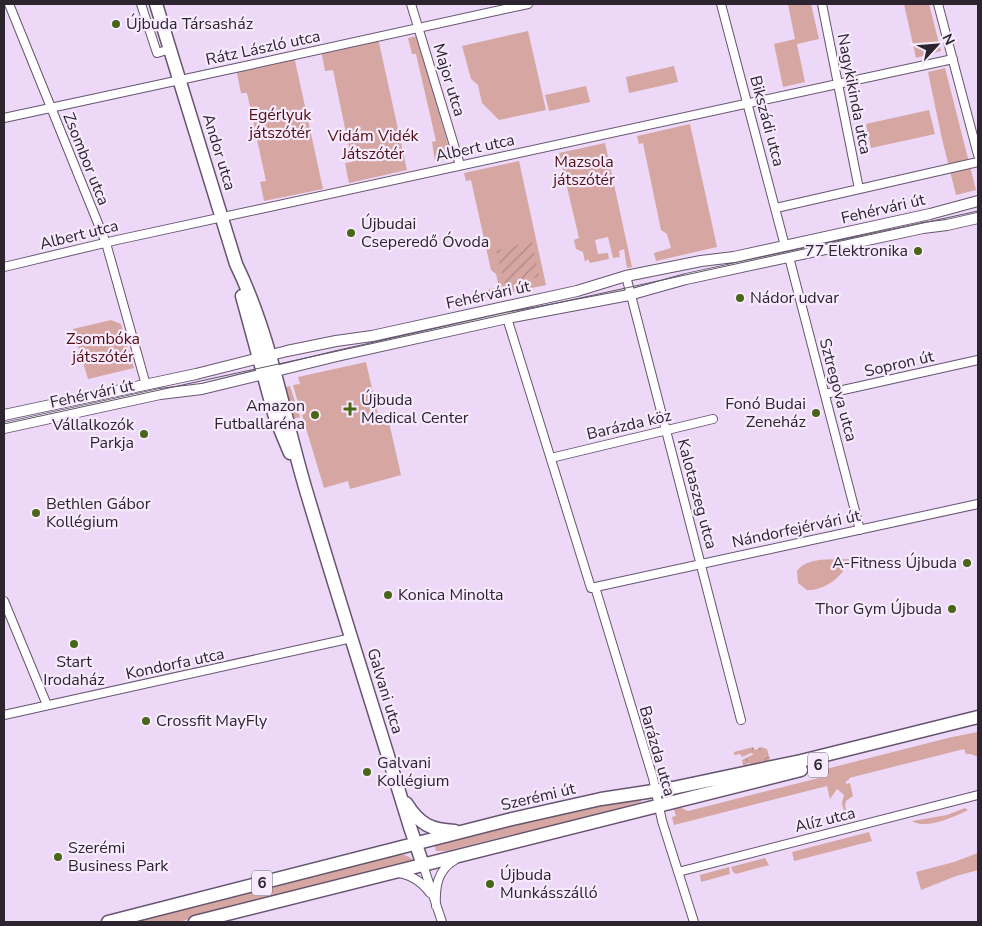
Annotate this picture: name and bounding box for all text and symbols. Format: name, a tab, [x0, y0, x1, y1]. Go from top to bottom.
place label: Újbuda Társasház	[126, 13, 253, 35]
marker: Újbuda Társasház	[110, 18, 122, 30]
north arrow	[912, 20, 962, 70]
street label: Rátz László utca	[204, 25, 322, 71]
text: N	[937, 31, 959, 48]
street label: Nagykikinda utca	[831, 32, 877, 156]
street label: Major utca	[428, 41, 470, 119]
street label: Bikszádi utca	[744, 73, 790, 169]
park label: Egérlyuk játszótér	[248, 104, 312, 144]
street label: Zsombor utca	[57, 109, 115, 209]
street label: Andor utca	[197, 111, 241, 193]
park label: Vidám Vidék Játszótér	[327, 125, 419, 165]
street label: Albert utca	[433, 129, 517, 167]
park label: Mazsola játszótér	[552, 151, 615, 191]
street label: Fehérvári út	[839, 189, 927, 229]
place label: Újbudai Cseperedő Óvoda	[361, 213, 489, 253]
street label: Albert utca	[37, 215, 121, 255]
marker: Újbudai Cseperedő Óvoda	[345, 227, 357, 239]
place label: 77 Elektronika	[805, 240, 908, 262]
marker: 77 Elektronika	[912, 245, 924, 257]
street label: Fehérvári út	[444, 275, 532, 315]
place label: Nádor udvar	[750, 287, 839, 309]
marker: Nádor udvar	[734, 292, 746, 304]
park label: Zsombóka játszótér	[66, 328, 140, 368]
street label: Sztregova utca	[814, 336, 862, 444]
street label: Sopron út	[862, 345, 936, 383]
street label: Fehérvári út	[48, 374, 136, 414]
place label: Újbuda Medical Center	[361, 389, 469, 429]
place label: Fonó Budai Zeneház	[725, 393, 806, 433]
place label: Amazon Futballaréna	[214, 395, 305, 435]
marker: Újbuda Medical Center	[343, 402, 357, 416]
street label: Barázda köz	[584, 405, 674, 445]
marker: Fonó Budai Zeneház	[810, 407, 822, 419]
marker: Amazon Futballaréna	[309, 409, 321, 421]
place label: Vállalkozók Parkja	[51, 414, 135, 454]
marker: Vállalkozók Parkja	[138, 428, 150, 440]
street label: Kalotaszeg utca	[672, 436, 722, 552]
place label: Bethlen Gábor Kollégium	[46, 493, 151, 533]
street label: Nándorfejérvári út	[730, 505, 863, 553]
marker: Bethlen Gábor Kollégium	[30, 507, 42, 519]
place label: A-Fitness Újbuda	[832, 552, 957, 574]
marker: A-Fitness Újbuda	[961, 557, 973, 569]
place label: Konica Minolta	[398, 584, 504, 606]
marker: Konica Minolta	[382, 589, 394, 601]
place label: Thor Gym Újbuda	[815, 598, 942, 620]
marker: Thor Gym Újbuda	[946, 603, 958, 615]
marker: Start Irodaház	[68, 638, 80, 650]
street label: Kondorfa utca	[124, 643, 226, 685]
street label: Galvani utca	[362, 645, 408, 737]
place label: Start Irodaház	[43, 651, 105, 691]
street label: Barázda utca	[634, 703, 680, 799]
place label: Crossfit MayFly	[156, 710, 268, 732]
marker: Crossfit MayFly	[140, 715, 152, 727]
place label: Galvani Kollégium	[377, 752, 449, 792]
road number: 6	[808, 752, 828, 778]
marker: Galvani Kollégium	[361, 766, 373, 778]
street label: Szerémi út	[499, 778, 578, 816]
street label: Alíz utca	[792, 802, 858, 838]
place label: Szerémi Business Park	[68, 837, 169, 877]
marker: Szerémi Business Park	[52, 851, 64, 863]
place label: Újbuda Munkásszálló	[500, 864, 598, 904]
road number: 6	[252, 870, 272, 896]
marker: Újbuda Munkásszálló	[484, 878, 496, 890]

